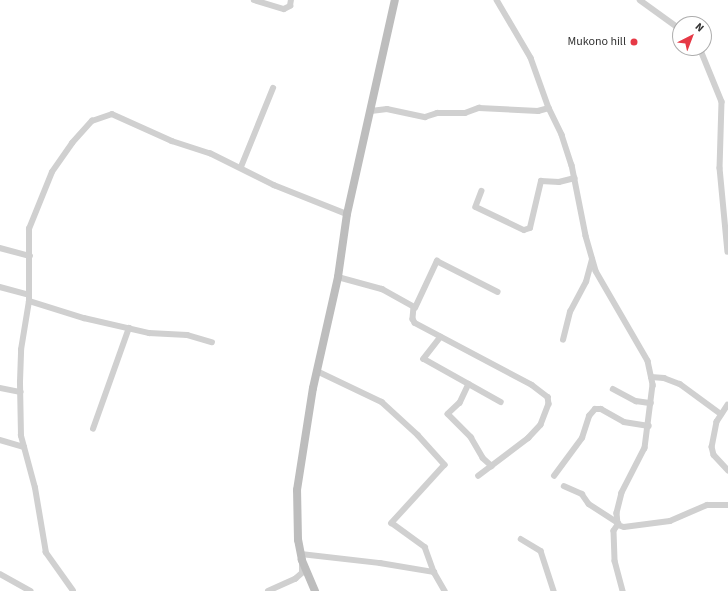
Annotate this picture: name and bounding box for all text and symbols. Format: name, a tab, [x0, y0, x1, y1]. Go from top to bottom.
north arrow	[672, 16, 712, 56]
text: N	[692, 19, 707, 35]
place label: Mukono hill	[567, 35, 626, 49]
marker: Mukono hill	[629, 37, 639, 47]

